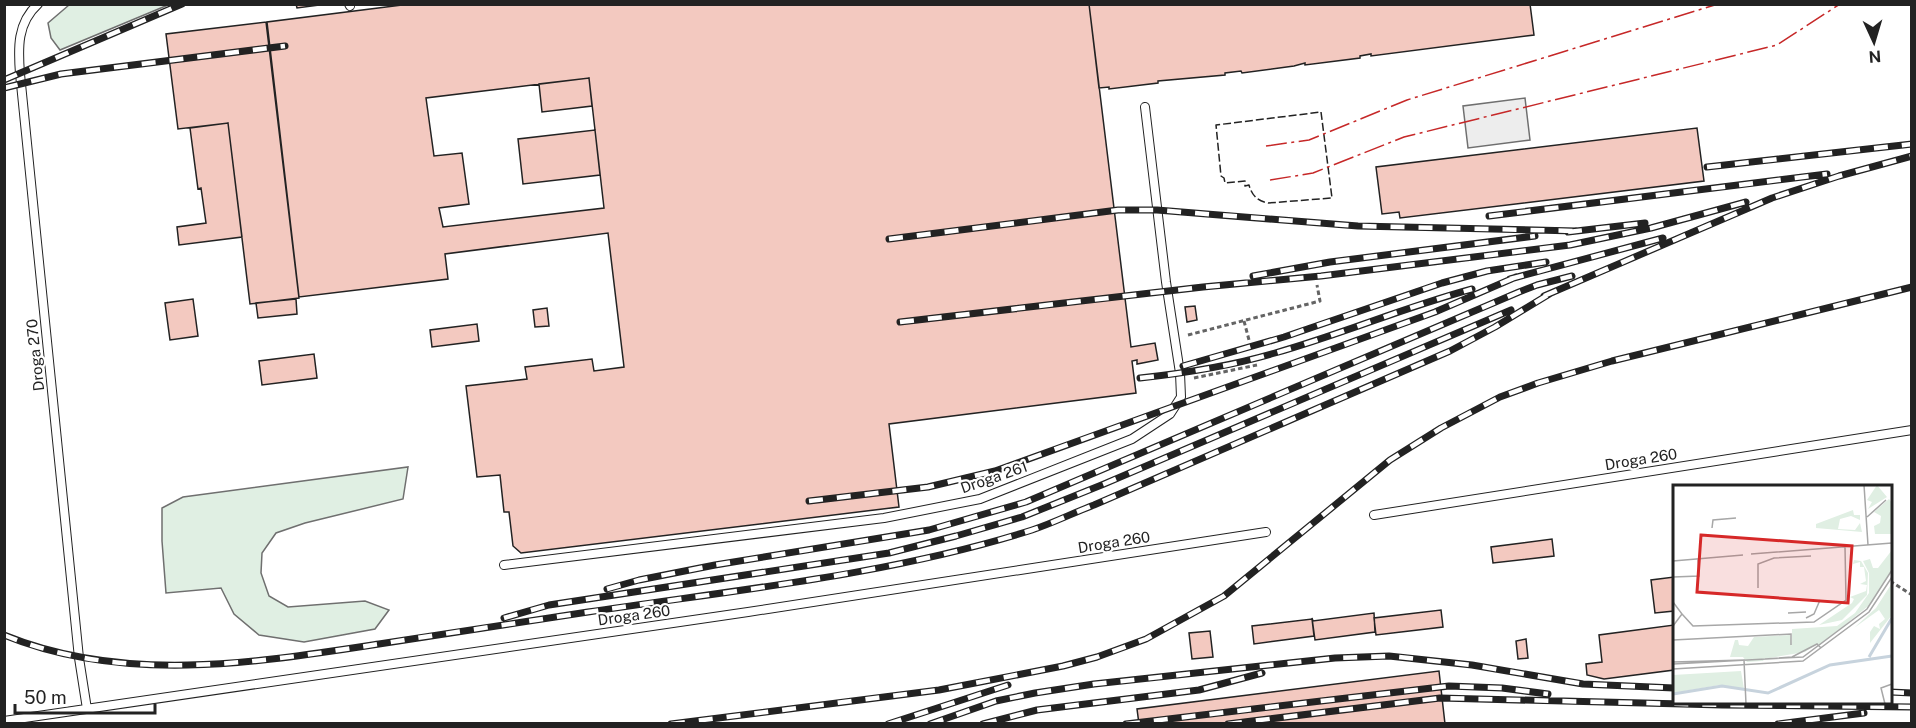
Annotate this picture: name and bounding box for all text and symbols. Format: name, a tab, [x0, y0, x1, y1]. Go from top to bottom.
north arrow	[1844, 12, 1904, 72]
text: N	[1868, 47, 1882, 66]
street label: Droga 270	[23, 318, 47, 392]
street label: Droga 260	[1604, 445, 1678, 473]
street label: Droga 261	[958, 458, 1030, 496]
inset map	[1673, 485, 1892, 704]
street label: Droga 260	[1077, 528, 1151, 556]
street label: Droga 260	[597, 602, 671, 628]
scale bar	[15, 677, 154, 715]
text: 50 m	[24, 687, 67, 708]

